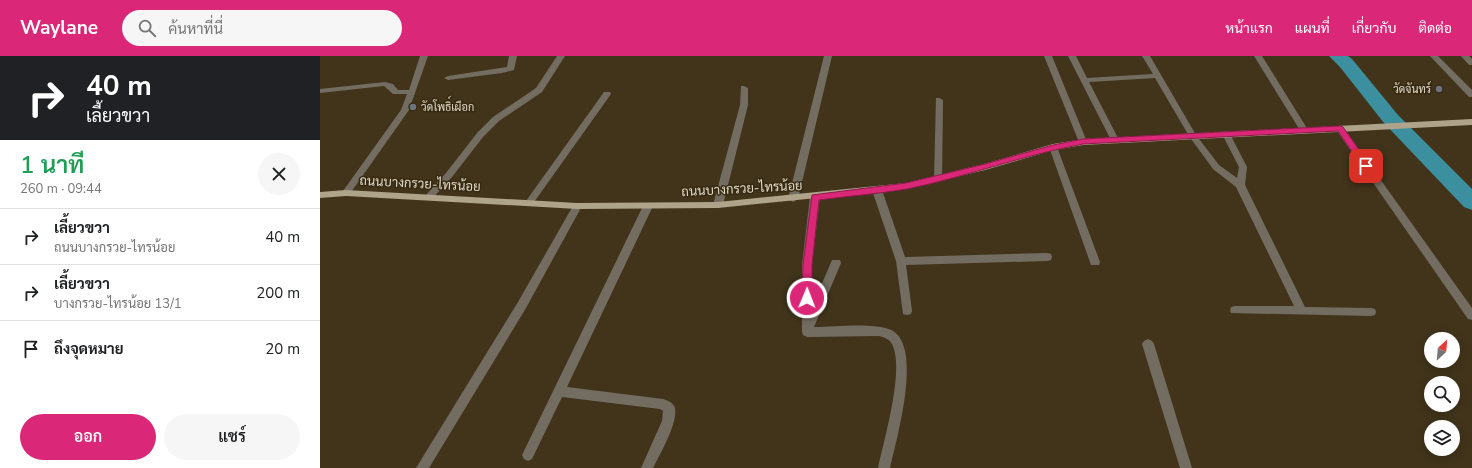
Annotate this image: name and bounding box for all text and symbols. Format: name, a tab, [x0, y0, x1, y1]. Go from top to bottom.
search box	[122, 10, 402, 46]
text: Waylane	[20, 15, 98, 41]
icon: search	[136, 17, 158, 39]
text: ค้นหาที่นี่	[168, 19, 223, 39]
text: หน้าแรก	[1225, 19, 1273, 38]
text: แผนที่	[1295, 19, 1330, 38]
text: เกี่ยวกับ	[1352, 19, 1396, 38]
text: ติดต่อ	[1418, 19, 1452, 38]
text: 40 m	[86, 67, 152, 105]
icon: right	[20, 72, 72, 124]
place label: วัดจันทร์	[1393, 81, 1431, 97]
marker: วัดจันทร์	[1434, 84, 1444, 94]
place label: วัดโพธิ์เผือก	[421, 95, 474, 115]
marker: วัดโพธิ์เผือก	[408, 102, 418, 112]
text: เลี้ยวขวา	[86, 104, 150, 128]
text: 1 นาที	[20, 149, 84, 181]
pin	[1349, 149, 1383, 183]
button: close	[258, 153, 300, 195]
icon: arrive	[1355, 155, 1377, 177]
street label: ถนนบางกรวย-ไทรน้อย	[359, 171, 481, 196]
street label: ถนนบางกรวย-ไทรน้อย	[681, 176, 803, 201]
text: 260 m · 09:44	[20, 180, 102, 198]
text: เลี้ยวขวา	[54, 218, 110, 238]
icon: right	[20, 226, 42, 248]
text: 40 m	[265, 227, 300, 247]
text: ถนนบางกรวย-ไทรน้อย	[54, 239, 175, 257]
text: เลี้ยวขวา	[54, 274, 110, 294]
position arrow	[786, 277, 828, 319]
icon: right	[20, 282, 42, 304]
text: 200 m	[256, 283, 300, 303]
text: บางกรวย-ไทรน้อย 13/1	[54, 295, 182, 313]
north arrow	[1424, 332, 1460, 368]
map controls	[1424, 332, 1460, 456]
icon: arrive	[20, 338, 42, 360]
text: ถึงจุดหมาย	[54, 339, 124, 359]
text: 20 m	[265, 339, 300, 359]
button: search	[1424, 376, 1460, 412]
button: ออก	[20, 414, 156, 460]
button: แชร์	[164, 414, 300, 460]
button: layers	[1424, 420, 1460, 456]

